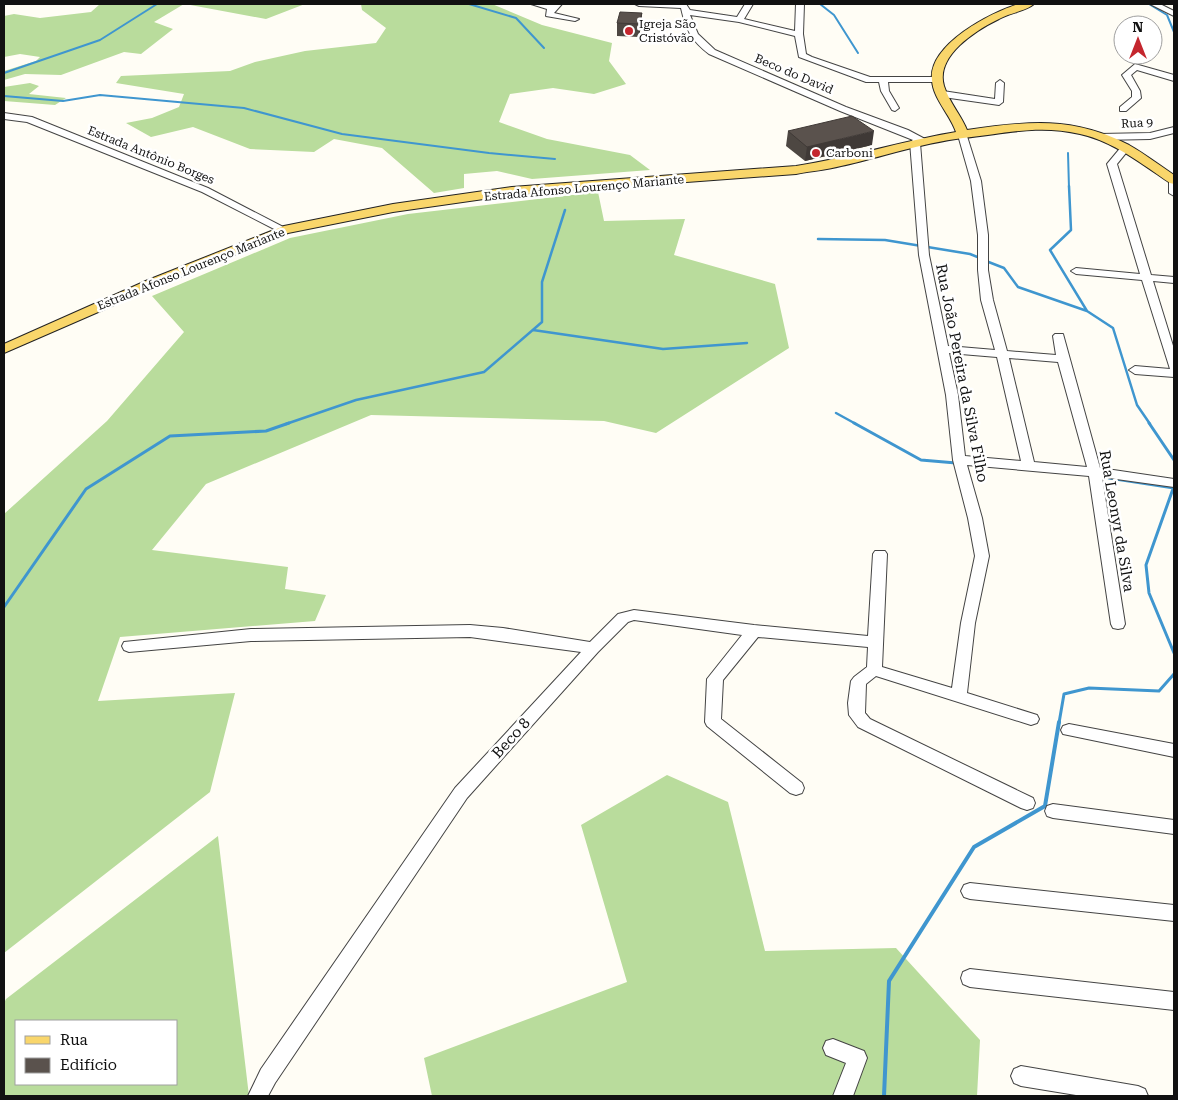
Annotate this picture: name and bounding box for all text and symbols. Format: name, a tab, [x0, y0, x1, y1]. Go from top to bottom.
north arrow	[1113, 15, 1163, 65]
place label: Igreja São Cristóvão	[639, 17, 696, 45]
text: N	[1133, 19, 1144, 35]
marker: Igreja São Cristóvão	[623, 25, 635, 37]
street label: Beco do David	[753, 51, 836, 97]
street label: Rua 9	[1121, 115, 1154, 131]
street label: Estrada Antônio Borges	[86, 123, 217, 187]
place label: Carboni	[826, 146, 873, 160]
marker: Carboni	[810, 147, 822, 159]
street label: Estrada Afonso Lourenço Mariante	[483, 172, 685, 204]
street label: Estrada Afonso Lourenço Mariante	[95, 225, 287, 313]
street label: Rua João Pereira da Silva Filho	[932, 262, 992, 484]
street label: Rua Leonyr da Silva	[1096, 449, 1138, 593]
street label: Beco 8	[488, 714, 534, 762]
legend	[15, 1020, 178, 1085]
text: Rua	[60, 1031, 88, 1049]
text: Edifício	[60, 1056, 117, 1074]

